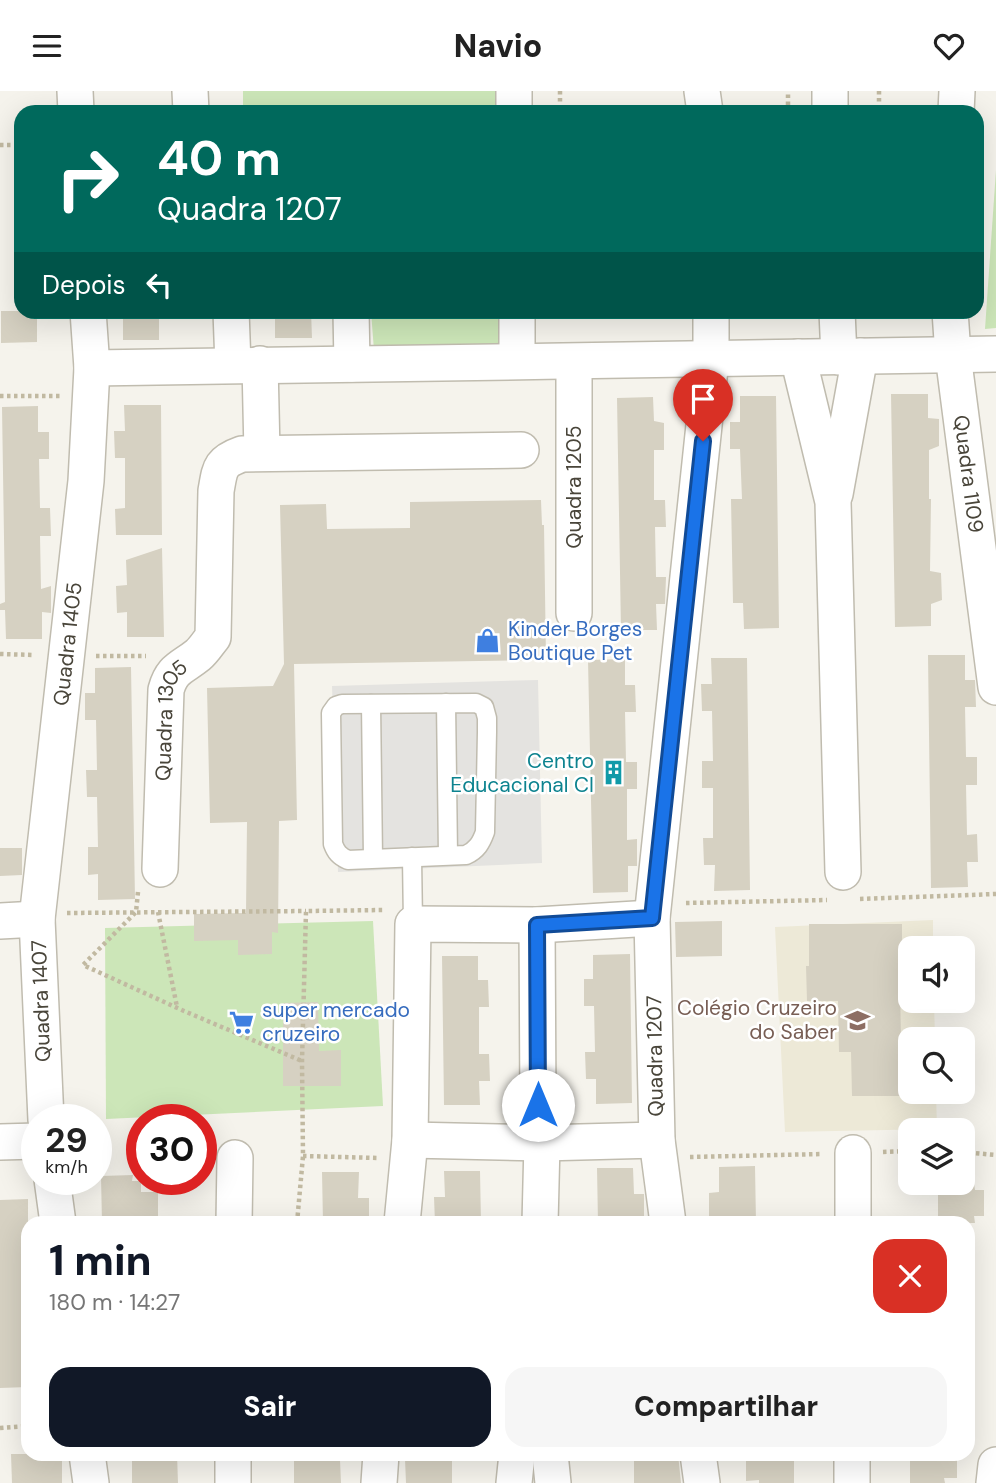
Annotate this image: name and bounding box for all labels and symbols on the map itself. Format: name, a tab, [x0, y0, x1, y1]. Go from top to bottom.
pin	[673, 369, 733, 441]
street label: Quadra 1109	[947, 413, 990, 534]
street label: Quadra 1205	[560, 425, 588, 549]
street label: Quadra 1405	[47, 581, 89, 707]
place label: Kinder Borges Boutique Pet	[508, 615, 642, 667]
shop icon: Kinder Borges Boutique Pet	[474, 627, 502, 655]
street label: Quadra 1305	[149, 653, 193, 781]
place label: Centro Educacional CI	[450, 747, 594, 799]
building icon: Centro Educacional CI	[600, 759, 628, 787]
street label: Quadra 1407	[25, 939, 57, 1063]
place label: Colégio Cruzeiro do Saber	[677, 994, 837, 1046]
street label: Quadra 1207	[640, 995, 670, 1117]
place label: super mercado cruzeiro	[262, 996, 410, 1048]
school or university icon: Colégio Cruzeiro do Saber	[843, 1006, 871, 1034]
supermarket icon: super mercado cruzeiro	[228, 1008, 256, 1036]
position arrow	[501, 1068, 575, 1142]
speed limit sign: 30	[126, 1104, 217, 1195]

